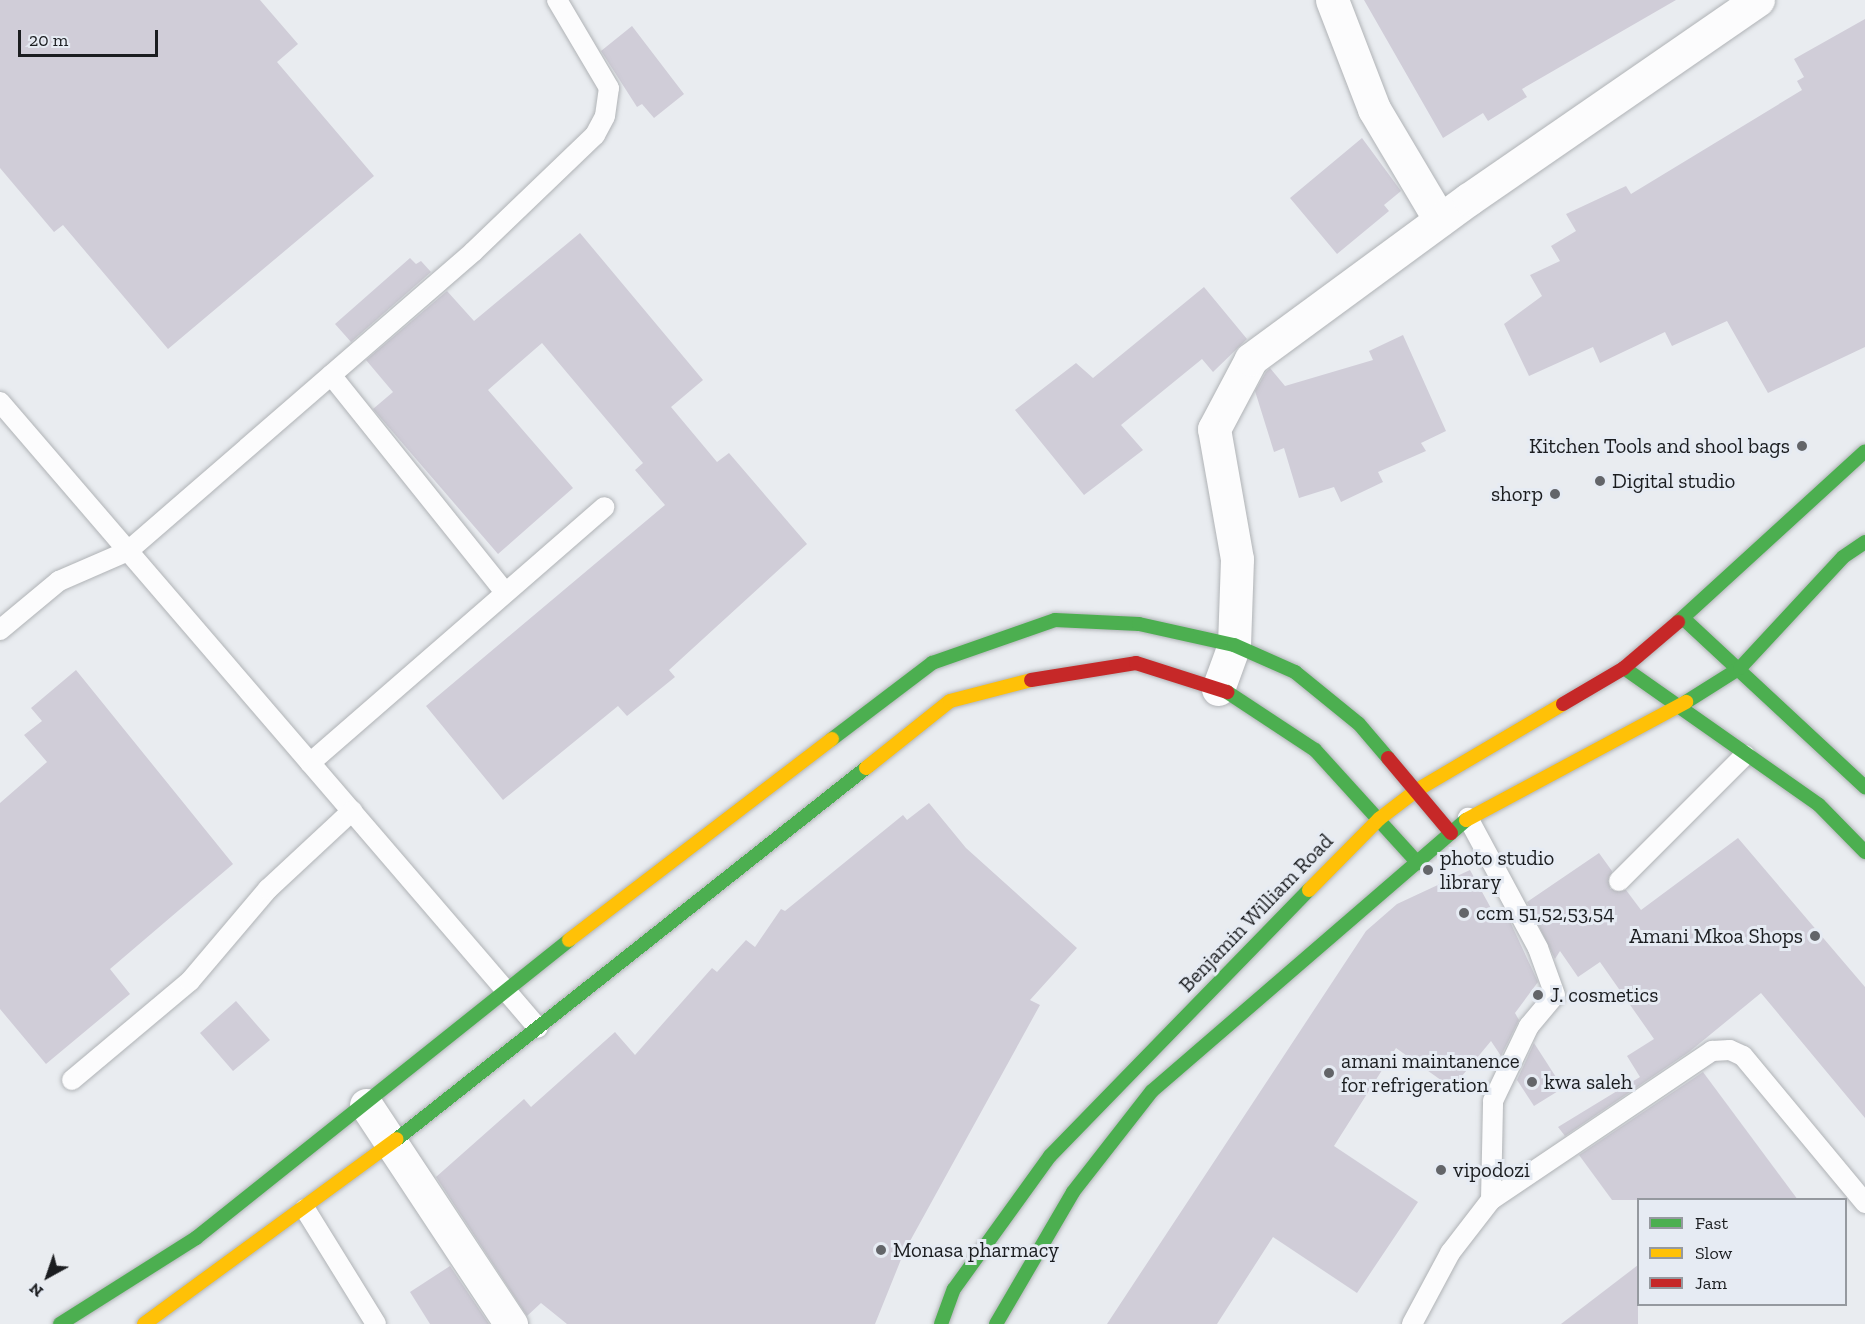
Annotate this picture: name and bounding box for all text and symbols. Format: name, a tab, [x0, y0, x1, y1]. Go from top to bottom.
scale bar	[21, 18, 160, 56]
text: 20 m	[29, 29, 68, 51]
place label: Kitchen Tools and shool bags	[1529, 433, 1790, 459]
marker: Kitchen Tools and shool bags	[1795, 439, 1809, 453]
place label: Digital studio	[1612, 468, 1735, 494]
marker: Digital studio	[1593, 474, 1607, 488]
place label: shorp	[1491, 481, 1543, 507]
marker: shorp	[1548, 487, 1562, 501]
street label: Benjamin William Road	[1174, 828, 1338, 998]
place label: photo studio library	[1440, 845, 1554, 895]
marker: photo studio library	[1421, 863, 1435, 877]
place label: ccm 51,52,53,54	[1476, 900, 1614, 926]
marker: ccm 51,52,53,54	[1457, 906, 1471, 920]
place label: Amani Mkoa Shops	[1629, 923, 1803, 949]
marker: Amani Mkoa Shops	[1808, 929, 1822, 943]
place label: J. cosmetics	[1550, 982, 1658, 1008]
marker: J. cosmetics	[1531, 988, 1545, 1002]
place label: amani maintanence for refrigeration	[1341, 1048, 1520, 1098]
marker: amani maintanence for refrigeration	[1322, 1066, 1336, 1080]
place label: kwa saleh	[1544, 1069, 1632, 1095]
marker: kwa saleh	[1525, 1075, 1539, 1089]
place label: vipodozi	[1453, 1157, 1530, 1183]
marker: vipodozi	[1434, 1163, 1448, 1177]
legend	[1637, 1198, 1847, 1306]
text: Fast	[1695, 1212, 1728, 1234]
place label: Monasa pharmacy	[893, 1237, 1059, 1263]
text: Slow	[1695, 1242, 1732, 1264]
marker: Monasa pharmacy	[874, 1243, 888, 1257]
north arrow	[18, 1246, 78, 1306]
text: Jam	[1695, 1272, 1727, 1294]
text: N	[25, 1279, 47, 1301]

